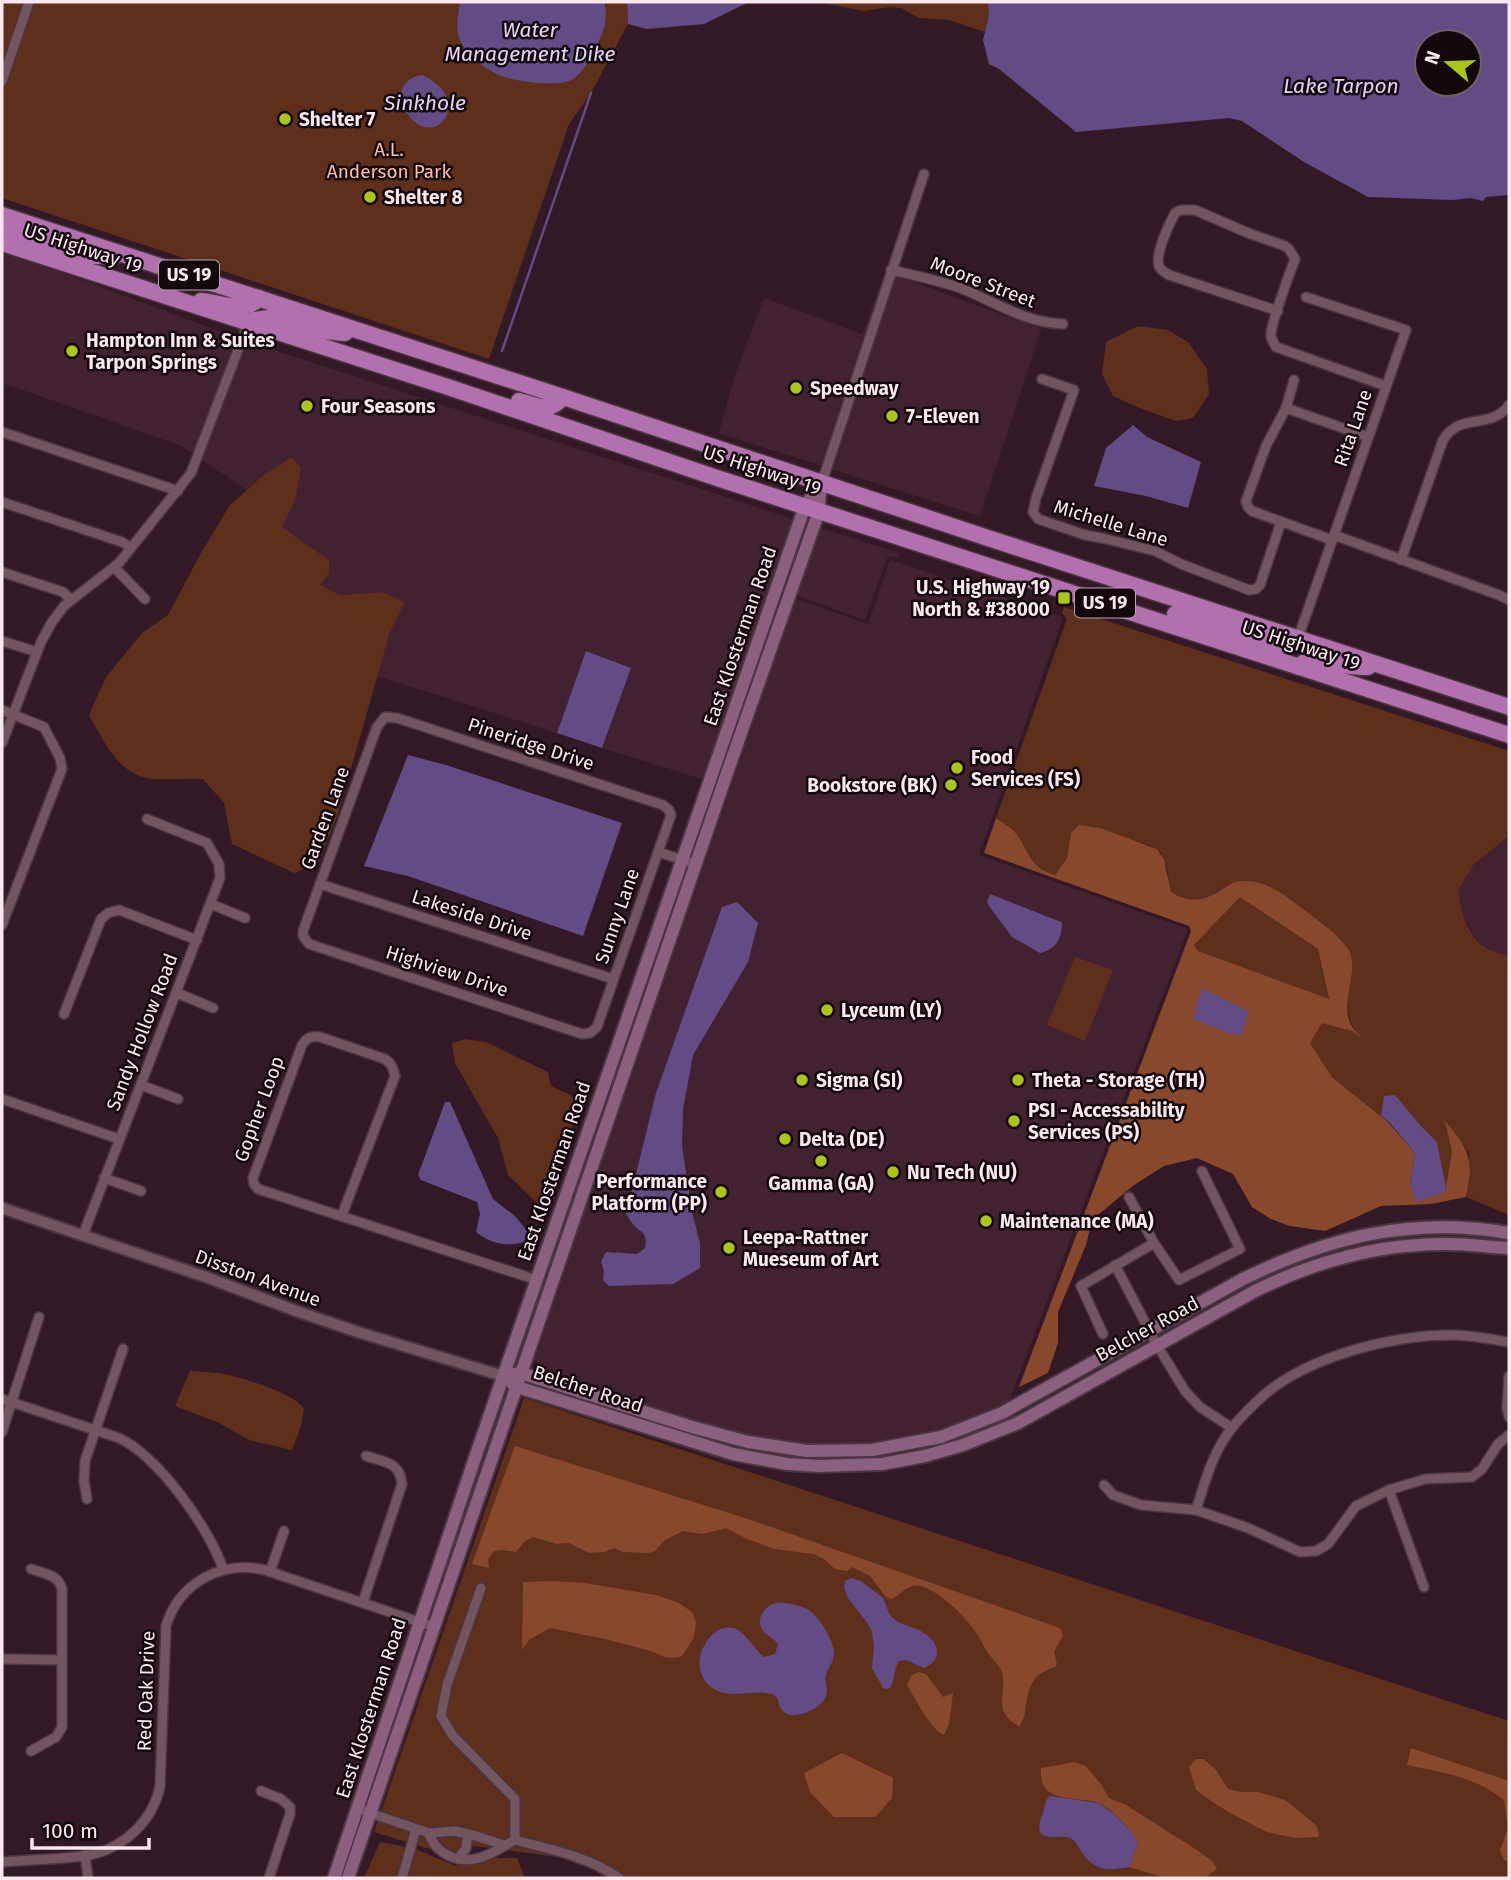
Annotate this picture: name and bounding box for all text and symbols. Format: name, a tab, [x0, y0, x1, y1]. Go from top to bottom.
water label: Water Management Dike	[445, 17, 615, 67]
north arrow	[1413, 28, 1483, 98]
text: N	[1419, 48, 1445, 67]
water label: Lake Tarpon	[1283, 73, 1399, 99]
water label: Sinkhole	[383, 90, 466, 116]
place label: Shelter 7	[299, 108, 376, 131]
marker: Shelter 7	[277, 111, 293, 127]
park label: A.L. Anderson Park	[327, 138, 451, 183]
place label: Shelter 8	[384, 186, 463, 209]
marker: Shelter 8	[362, 189, 378, 205]
street label: US Highway 19	[21, 218, 145, 278]
street label: Moore Street	[927, 251, 1039, 313]
road number: US 19	[159, 260, 219, 290]
place label: Hampton Inn & Suites Tarpon Springs	[86, 329, 275, 374]
marker: Hampton Inn & Suites Tarpon Springs	[64, 343, 80, 359]
place label: Speedway	[810, 377, 899, 400]
marker: Speedway	[788, 380, 804, 396]
street label: Rita Lane	[1329, 386, 1377, 470]
place label: Four Seasons	[321, 395, 435, 418]
marker: Four Seasons	[299, 398, 315, 414]
place label: 7-Eleven	[906, 405, 979, 428]
marker: 7-Eleven	[884, 408, 900, 424]
street label: US Highway 19	[700, 440, 824, 500]
street label: Michelle Lane	[1051, 495, 1171, 551]
street label: East Klosterman Road	[698, 543, 782, 729]
place label: U.S. Highway 19 North & #38000	[912, 576, 1050, 621]
road number: US 19	[1075, 588, 1135, 618]
marker: U.S. Highway 19 North & #38000	[1056, 590, 1072, 606]
street label: US Highway 19	[1239, 615, 1363, 675]
street label: Pineridge Drive	[465, 713, 597, 775]
place label: Food Services (FS)	[971, 746, 1080, 791]
marker: Food Services (FS)	[949, 760, 965, 776]
street label: Garden Lane	[296, 763, 354, 873]
place label: Bookstore (BK)	[807, 774, 937, 797]
marker: Bookstore (BK)	[943, 777, 959, 793]
street label: Sunny Lane	[590, 865, 644, 967]
street label: Lakeside Drive	[409, 885, 535, 945]
street label: Highview Drive	[383, 940, 511, 1002]
street label: Sandy Hollow Road	[101, 950, 183, 1114]
place label: Lyceum (LY)	[841, 999, 941, 1022]
marker: Lyceum (LY)	[819, 1002, 835, 1018]
street label: Gopher Loop	[229, 1053, 289, 1165]
place label: Sigma (SI)	[816, 1069, 902, 1092]
place label: Theta - Storage (TH)	[1032, 1069, 1204, 1092]
marker: Sigma (SI)	[794, 1072, 810, 1088]
marker: Theta - Storage (TH)	[1010, 1072, 1026, 1088]
street label: East Klosterman Road	[512, 1078, 596, 1264]
place label: PSI - Accessability Services (PS)	[1028, 1099, 1185, 1144]
marker: PSI - Accessability Services (PS)	[1006, 1113, 1022, 1129]
place label: Delta (DE)	[799, 1128, 884, 1151]
marker: Delta (DE)	[777, 1131, 793, 1147]
marker: Gamma (GA)	[813, 1153, 829, 1169]
place label: Nu Tech (NU)	[907, 1161, 1017, 1184]
marker: Nu Tech (NU)	[885, 1164, 901, 1180]
place label: Performance Platform (PP)	[591, 1170, 707, 1215]
place label: Gamma (GA)	[768, 1172, 874, 1195]
marker: Performance Platform (PP)	[713, 1184, 729, 1200]
place label: Maintenance (MA)	[1000, 1210, 1154, 1233]
marker: Maintenance (MA)	[978, 1213, 994, 1229]
place label: Leepa-Rattner Mueseum of Art	[743, 1226, 880, 1271]
marker: Leepa-Rattner Mueseum of Art	[721, 1240, 737, 1256]
street label: Disston Avenue	[192, 1245, 324, 1311]
street label: Belcher Road	[1092, 1291, 1202, 1367]
street label: Belcher Road	[530, 1360, 646, 1418]
street label: East Klosterman Road	[331, 1615, 411, 1801]
street label: Red Oak Drive	[132, 1630, 160, 1752]
scale bar	[32, 1806, 149, 1850]
text: 100 m	[42, 1818, 98, 1844]

